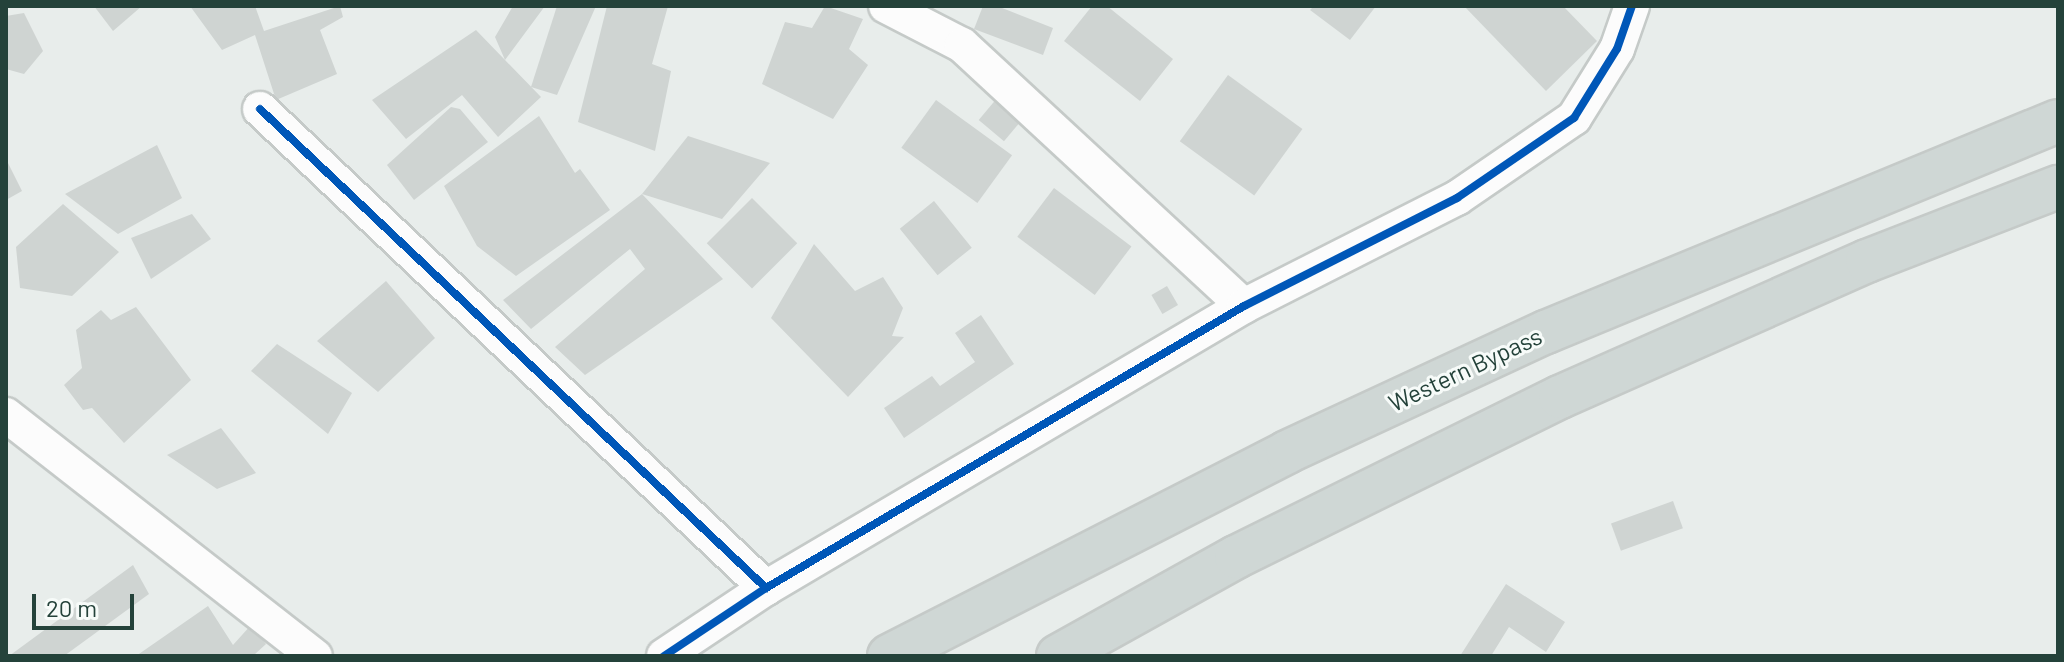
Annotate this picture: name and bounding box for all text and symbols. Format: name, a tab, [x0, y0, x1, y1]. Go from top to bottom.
street label: Western Bypass	[1384, 321, 1546, 417]
scale bar	[36, 578, 138, 628]
text: 20 m	[46, 593, 97, 622]

